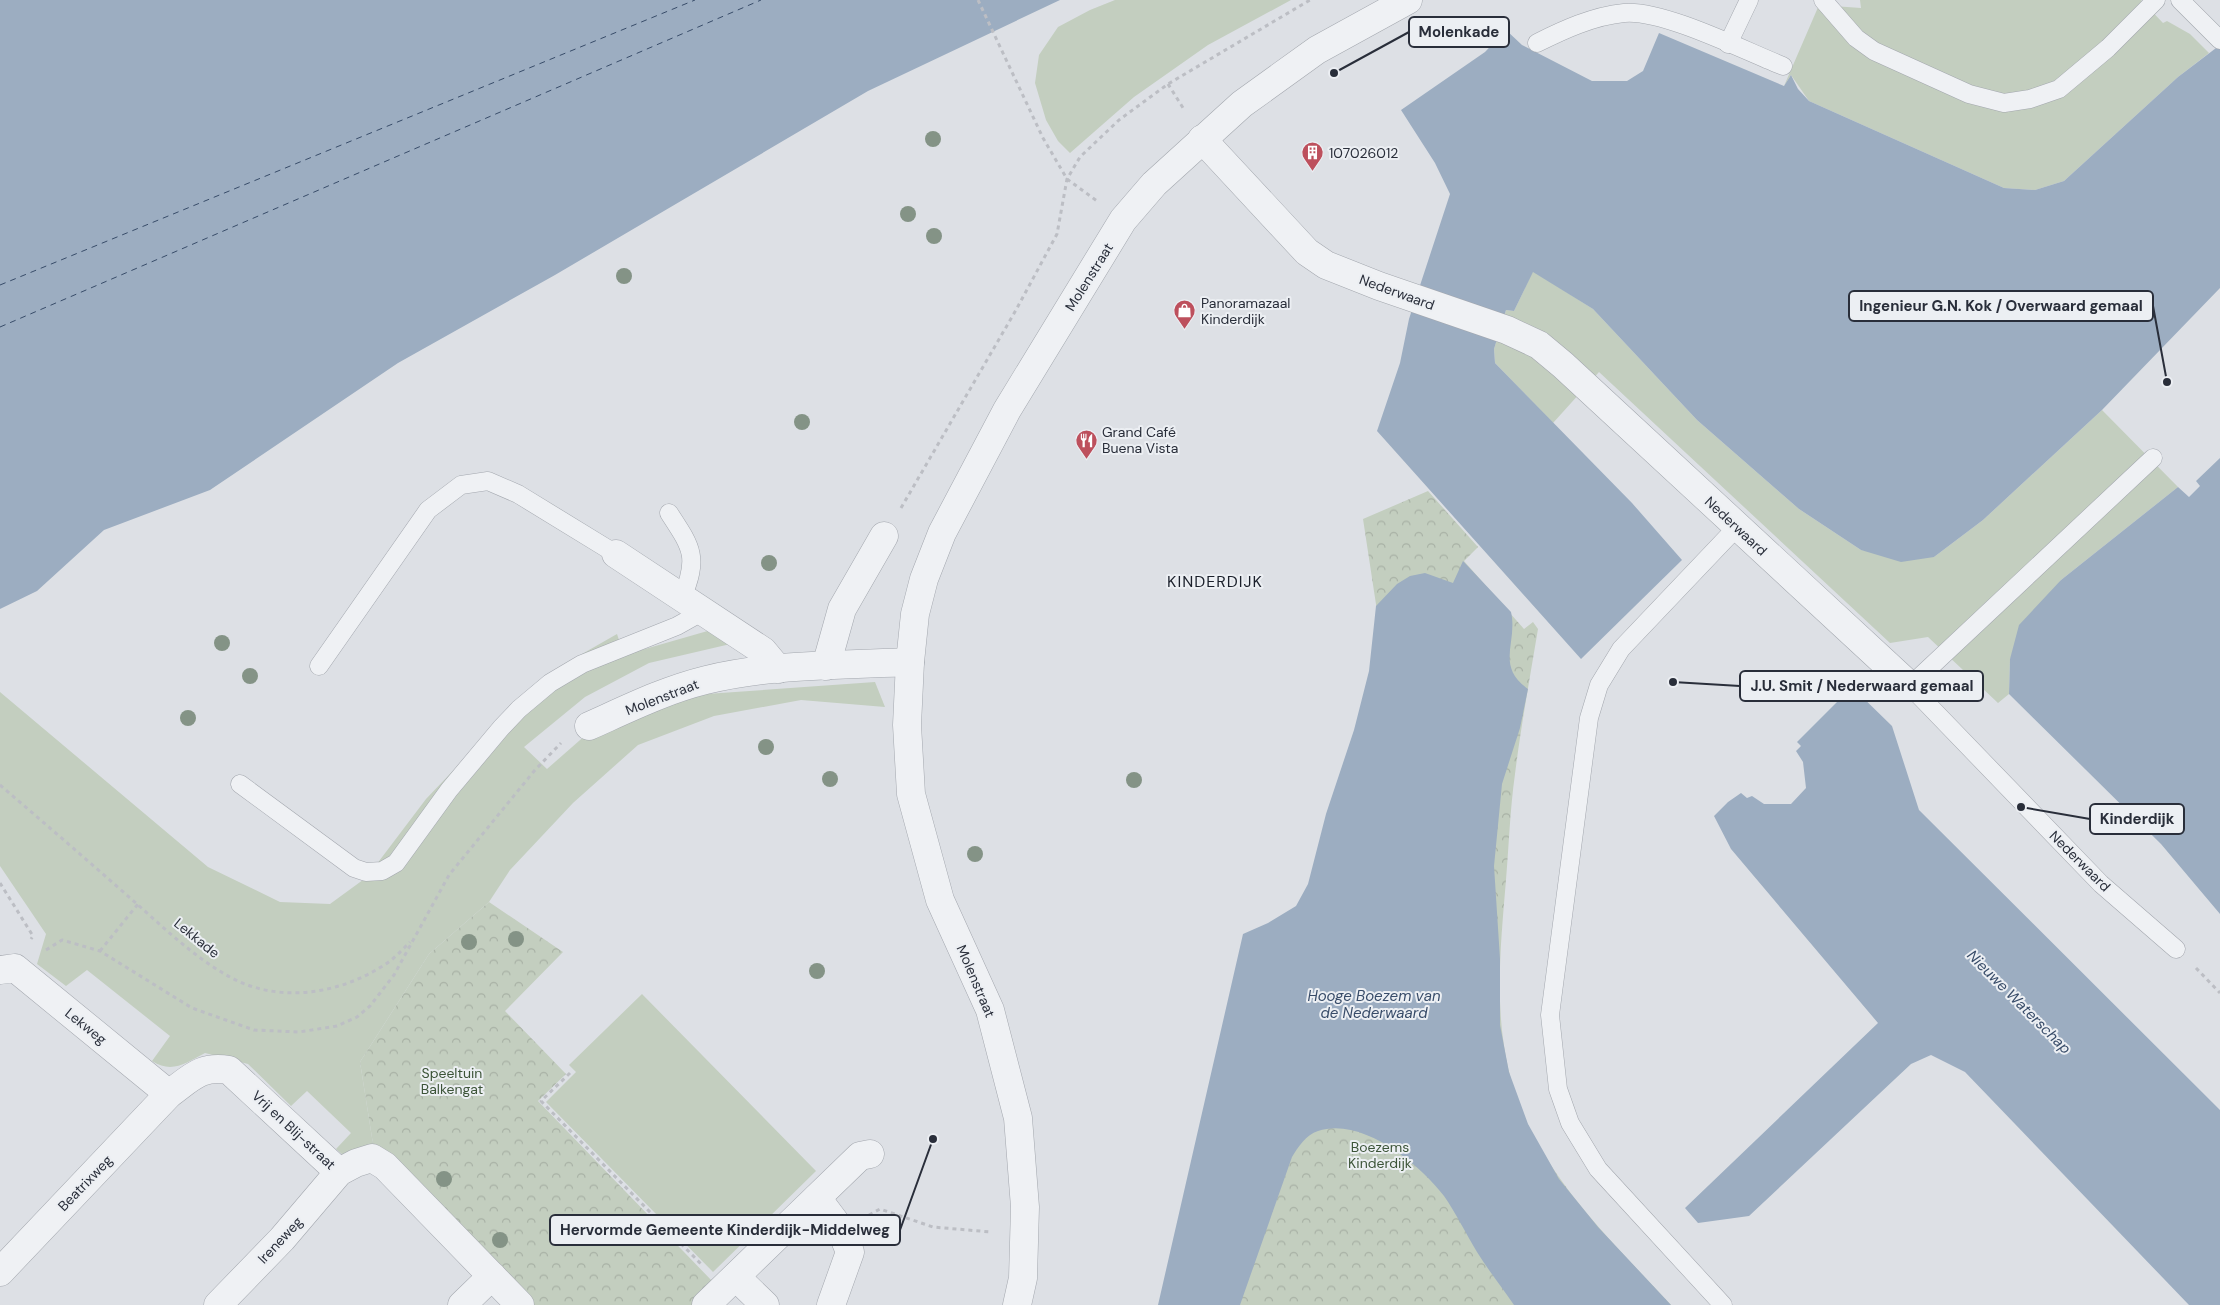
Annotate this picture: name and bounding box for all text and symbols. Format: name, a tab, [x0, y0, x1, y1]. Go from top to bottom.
callout: Molenkade	[1409, 17, 1509, 47]
text: Molenkade	[1419, 22, 1499, 42]
building icon: 107026012	[1301, 141, 1325, 172]
place label: 107026012	[1329, 144, 1398, 162]
street label: Molenstraat	[1061, 240, 1117, 314]
street label: Nederwaard	[1357, 270, 1437, 314]
callout: Ingenieur G.N. Kok / Overwaard gemaal	[1849, 291, 2153, 321]
place label: Panoramazaal Kinderdijk	[1201, 294, 1290, 328]
text: Ingenieur G.N. Kok / Overwaard gemaal	[1859, 296, 2143, 316]
shop icon: Panoramazaal Kinderdijk	[1173, 299, 1197, 330]
place label: Grand Café Buena Vista	[1102, 423, 1178, 457]
restaurant icon: Grand Café Buena Vista	[1074, 428, 1098, 459]
street label: Nederwaard	[1701, 493, 1771, 559]
district label: KINDERDIJK	[1167, 571, 1263, 592]
callout: J.U. Smit / Nederwaard gemaal	[1740, 671, 1983, 701]
street label: Molenstraat	[623, 675, 701, 719]
text: J.U. Smit / Nederwaard gemaal	[1751, 676, 1974, 696]
callout: Kinderdijk	[2090, 804, 2184, 834]
text: Kinderdijk	[2100, 809, 2175, 829]
street label: Nederwaard	[2046, 827, 2114, 895]
street label: Lekkade	[171, 914, 223, 962]
street label: Molenstraat	[953, 942, 999, 1020]
water label: Nieuwe Waterschap	[1963, 946, 2075, 1058]
water label: Hooge Boezem van de Nederwaard	[1307, 986, 1441, 1023]
street label: Lekweg	[62, 1004, 111, 1048]
park label: Speeltuin Balkengat	[421, 1064, 483, 1098]
street label: Vrij en Blij-straat	[248, 1087, 340, 1173]
park label: Boezems Kinderdijk	[1348, 1138, 1412, 1172]
street label: Beatrixweg	[54, 1151, 116, 1215]
street label: Ireneweg	[254, 1213, 306, 1267]
callout: Hervormde Gemeente Kinderdijk-Middelweg	[550, 1215, 900, 1245]
text: Hervormde Gemeente Kinderdijk-Middelweg	[560, 1220, 890, 1240]

